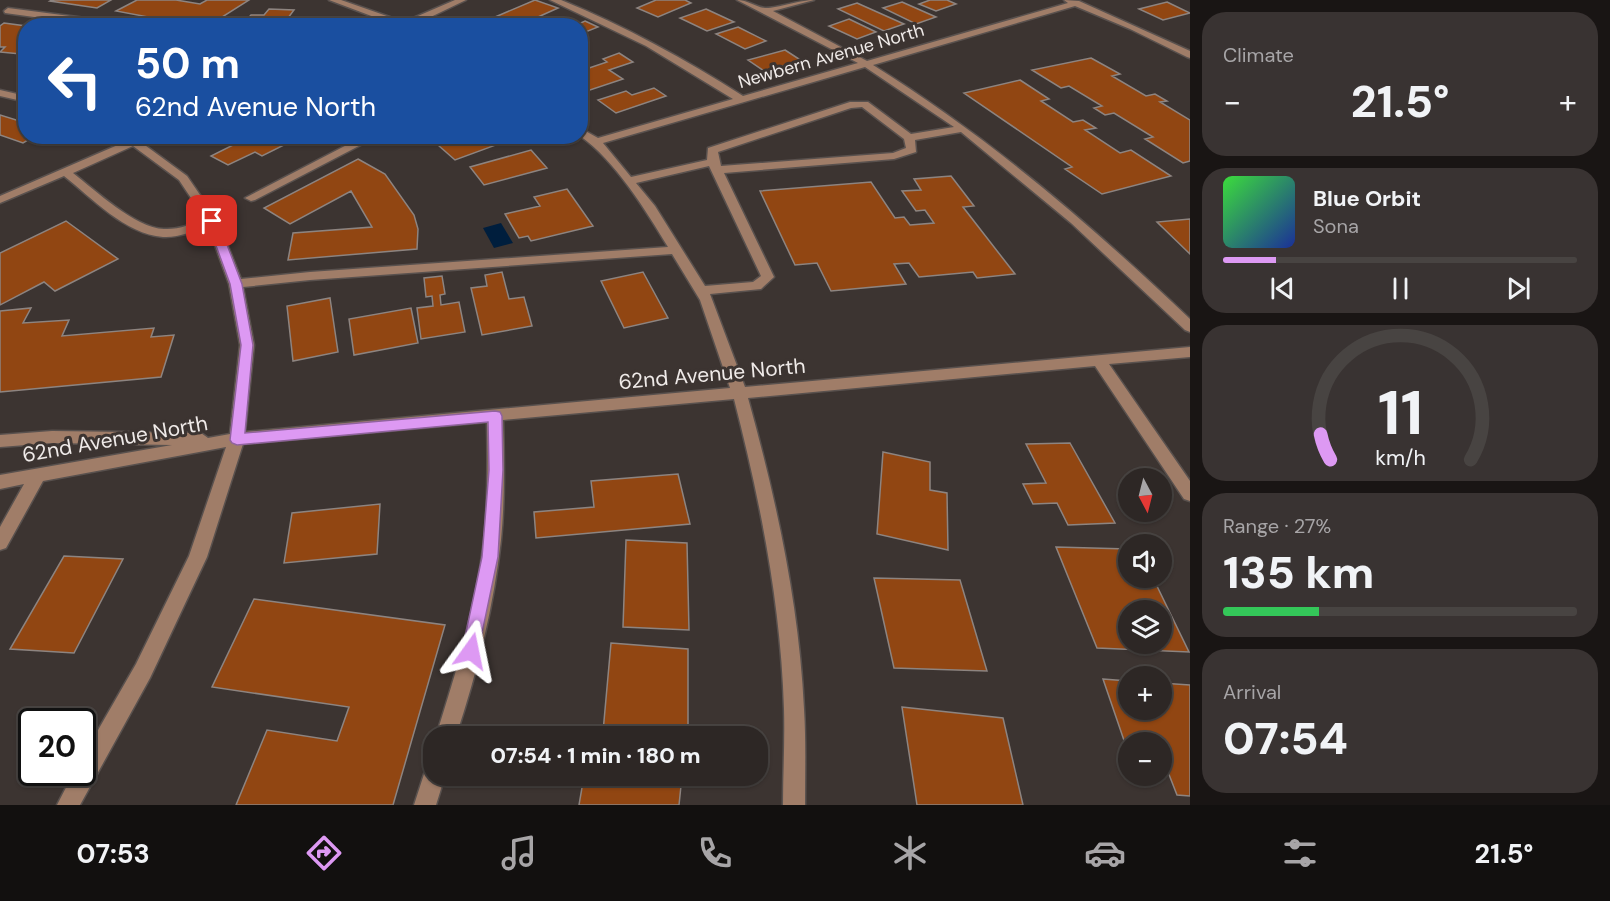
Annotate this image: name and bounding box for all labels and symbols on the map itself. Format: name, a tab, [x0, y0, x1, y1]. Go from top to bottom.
street label: Newbern Avenue North	[735, 18, 927, 94]
pin	[186, 195, 237, 246]
street label: 62nd Avenue North	[617, 352, 807, 396]
street label: 62nd Avenue North	[20, 409, 210, 469]
north arrow	[1118, 468, 1172, 522]
position arrow	[439, 619, 503, 683]
speed limit sign: 20	[18, 708, 96, 786]

